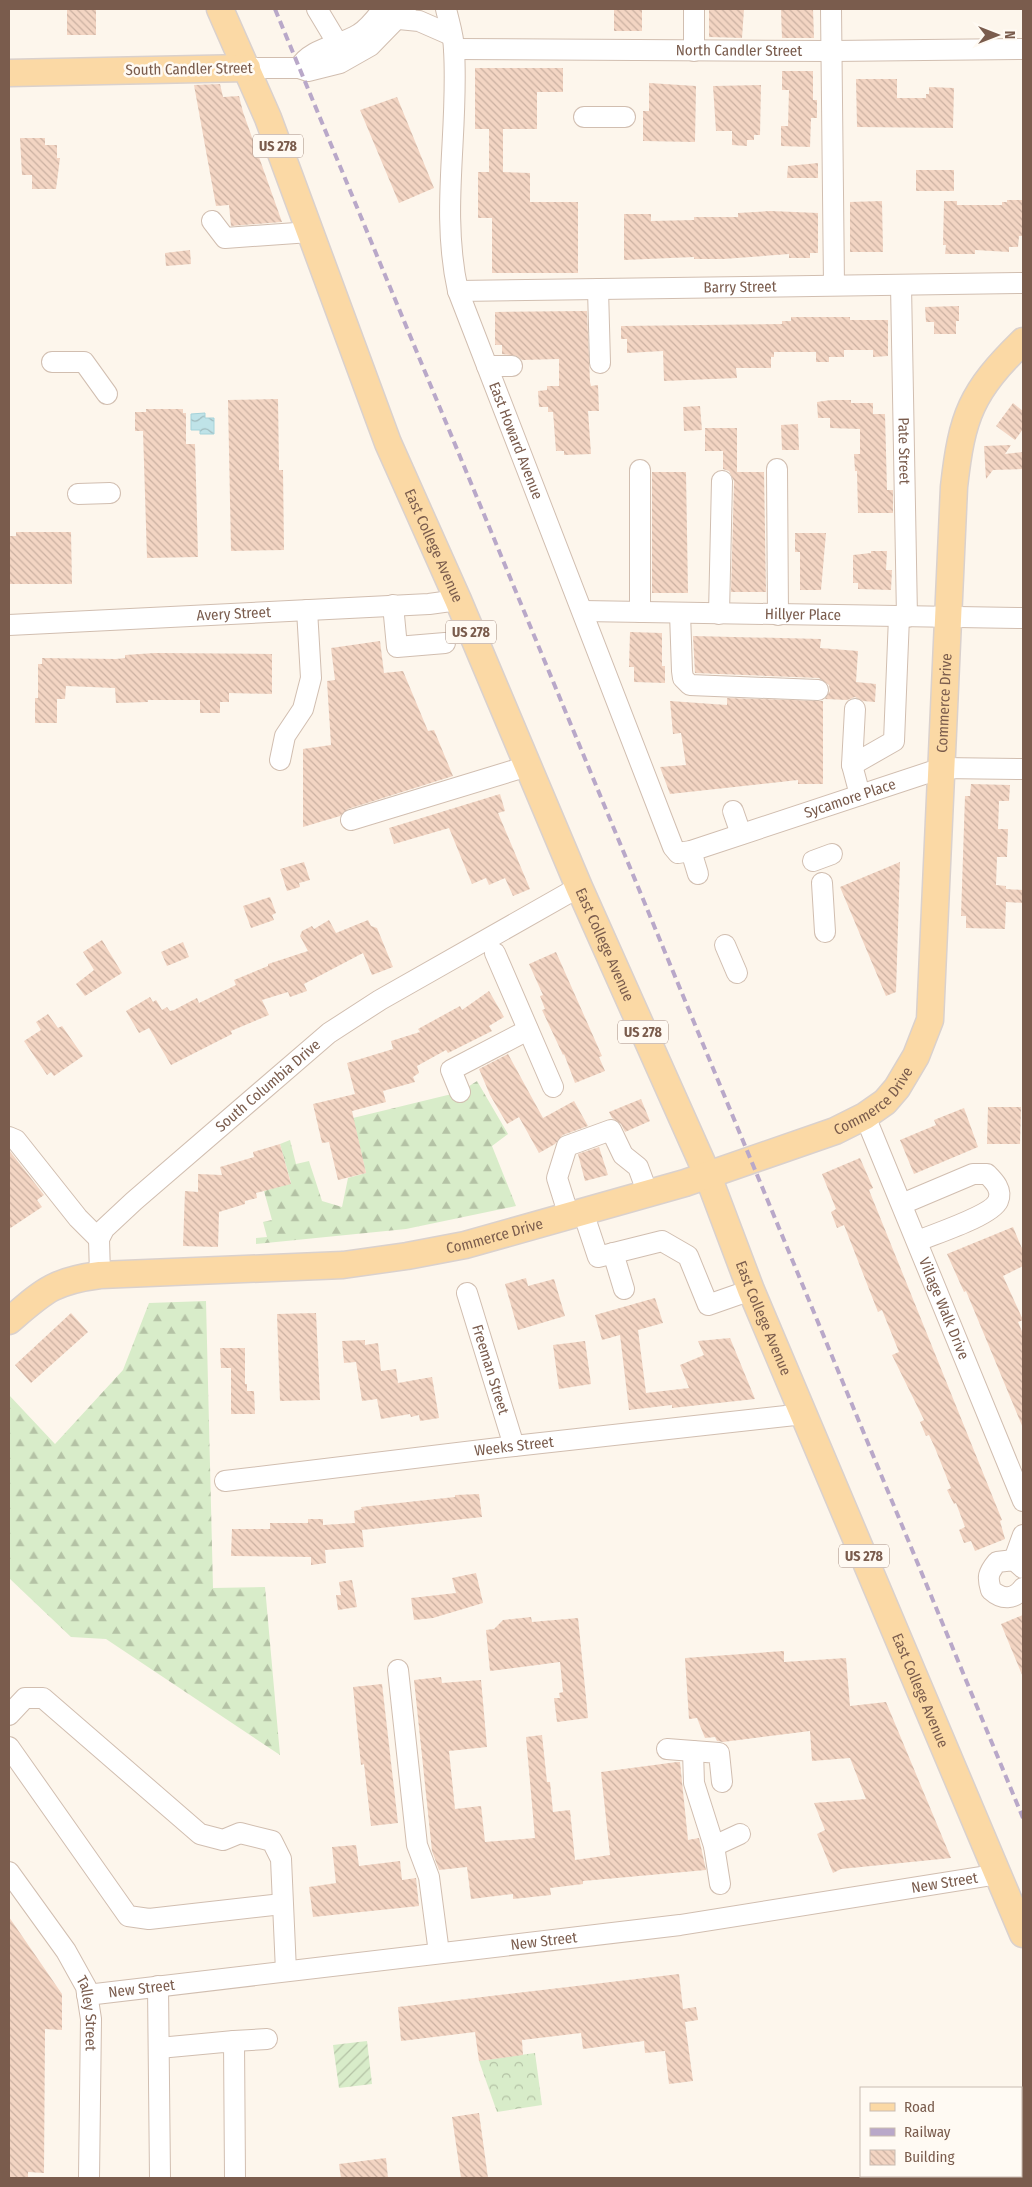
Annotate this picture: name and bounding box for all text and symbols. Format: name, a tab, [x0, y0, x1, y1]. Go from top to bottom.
north arrow	[972, 10, 1022, 60]
text: N	[1001, 31, 1018, 39]
street label: North Candler Street	[676, 41, 802, 60]
street label: South Candler Street	[125, 59, 253, 79]
road number: US 278	[253, 134, 303, 158]
street label: Barry Street	[703, 277, 777, 297]
street label: East Howard Avenue	[485, 379, 547, 502]
street label: Pate Street	[894, 417, 914, 485]
street label: East College Avenue	[401, 486, 467, 605]
street label: Avery Street	[196, 603, 271, 625]
street label: Hillyer Place	[765, 605, 841, 624]
road number: US 278	[446, 620, 496, 644]
street label: Commerce Drive	[933, 653, 955, 753]
street label: Sycamore Place	[802, 775, 898, 822]
street label: East College Avenue	[572, 885, 638, 1004]
road number: US 278	[618, 1020, 668, 1044]
street label: South Columbia Drive	[212, 1036, 324, 1136]
street label: Commerce Drive	[831, 1064, 916, 1139]
street label: Commerce Drive	[445, 1214, 545, 1257]
street label: Village Walk Drive	[915, 1255, 973, 1362]
street label: East College Avenue	[732, 1258, 795, 1378]
street label: Freeman Street	[468, 1322, 513, 1417]
street label: Weeks Street	[473, 1433, 555, 1460]
road number: US 278	[839, 1544, 889, 1568]
street label: East College Avenue	[888, 1631, 952, 1750]
street label: New Street	[910, 1869, 979, 1897]
street label: New Street	[510, 1928, 578, 1954]
street label: Talley Street	[73, 1973, 100, 2051]
street label: New Street	[107, 1976, 176, 2001]
legend	[860, 2087, 1022, 2177]
text: Road	[904, 2098, 935, 2116]
text: Railway	[904, 2123, 951, 2141]
text: Building	[904, 2148, 955, 2166]

